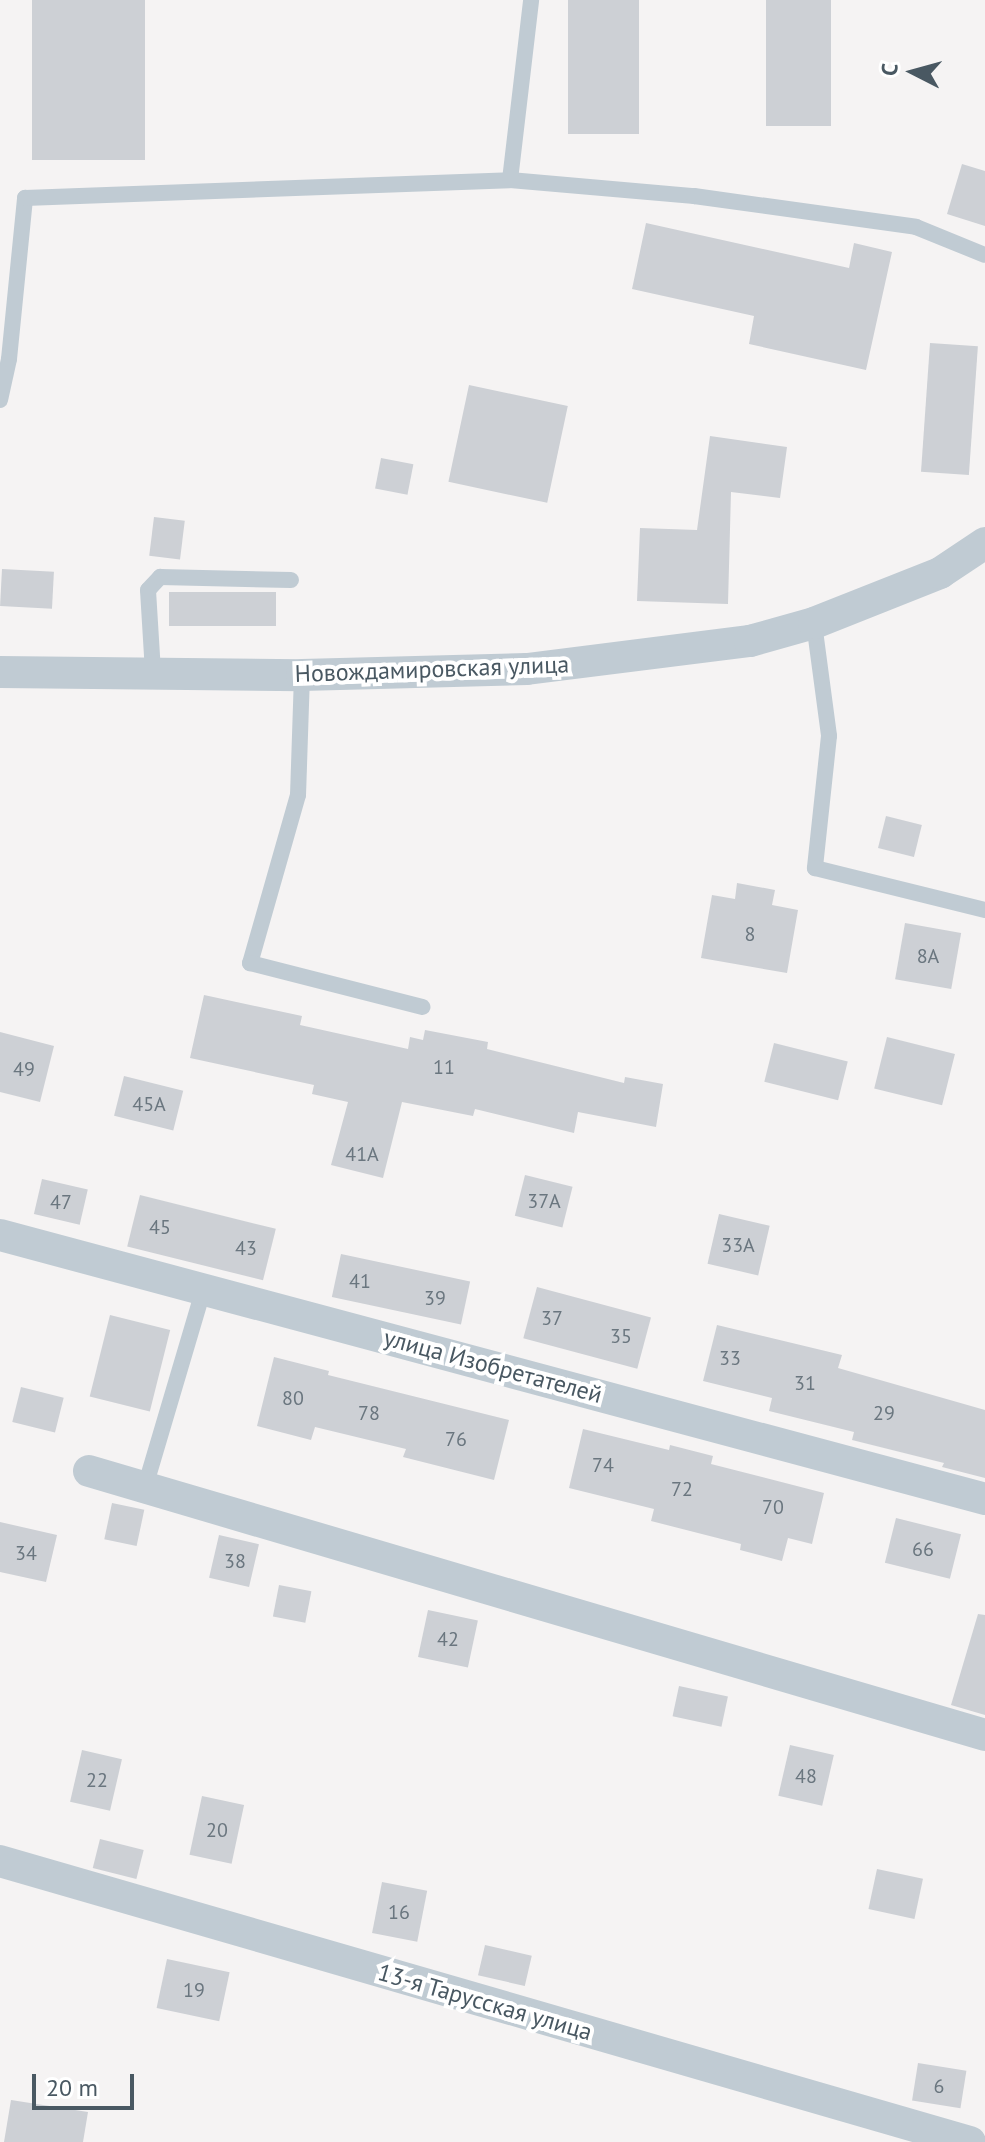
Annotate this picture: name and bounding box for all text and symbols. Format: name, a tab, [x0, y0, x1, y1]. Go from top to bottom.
north arrow	[873, 32, 953, 112]
text: С	[875, 62, 904, 77]
street label: Новождамировская улица	[294, 650, 570, 688]
house number: 8	[745, 922, 755, 946]
house number: 8А	[917, 944, 939, 968]
house number: 11	[433, 1055, 455, 1079]
house number: 49	[13, 1057, 35, 1081]
house number: 45А	[132, 1092, 166, 1116]
house number: 41А	[345, 1142, 379, 1166]
house number: 37А	[527, 1189, 561, 1213]
house number: 47	[50, 1190, 72, 1214]
house number: 45	[149, 1215, 171, 1239]
house number: 33А	[721, 1233, 755, 1257]
house number: 43	[235, 1236, 257, 1260]
house number: 41	[349, 1269, 371, 1293]
house number: 39	[424, 1286, 446, 1310]
house number: 37	[541, 1306, 563, 1330]
street label: улица Изобретателей	[381, 1323, 605, 1409]
house number: 35	[610, 1324, 632, 1348]
house number: 33	[719, 1346, 741, 1370]
house number: 31	[794, 1371, 816, 1395]
house number: 80	[282, 1386, 304, 1410]
house number: 78	[358, 1401, 380, 1425]
house number: 29	[873, 1401, 895, 1425]
house number: 76	[445, 1427, 467, 1451]
house number: 74	[592, 1453, 614, 1477]
house number: 72	[671, 1477, 693, 1501]
house number: 70	[762, 1495, 784, 1519]
house number: 66	[912, 1537, 934, 1561]
house number: 34	[15, 1541, 37, 1565]
house number: 38	[224, 1549, 246, 1573]
house number: 42	[437, 1627, 459, 1651]
house number: 48	[795, 1764, 817, 1788]
house number: 22	[86, 1768, 108, 1792]
house number: 20	[206, 1818, 228, 1842]
house number: 16	[388, 1900, 410, 1924]
street label: 13-я Тарусская улица	[374, 1958, 596, 2046]
house number: 19	[183, 1978, 205, 2002]
scale bar	[36, 2058, 138, 2108]
text: 20 m	[46, 2072, 98, 2103]
house number: 6	[934, 2074, 944, 2098]

